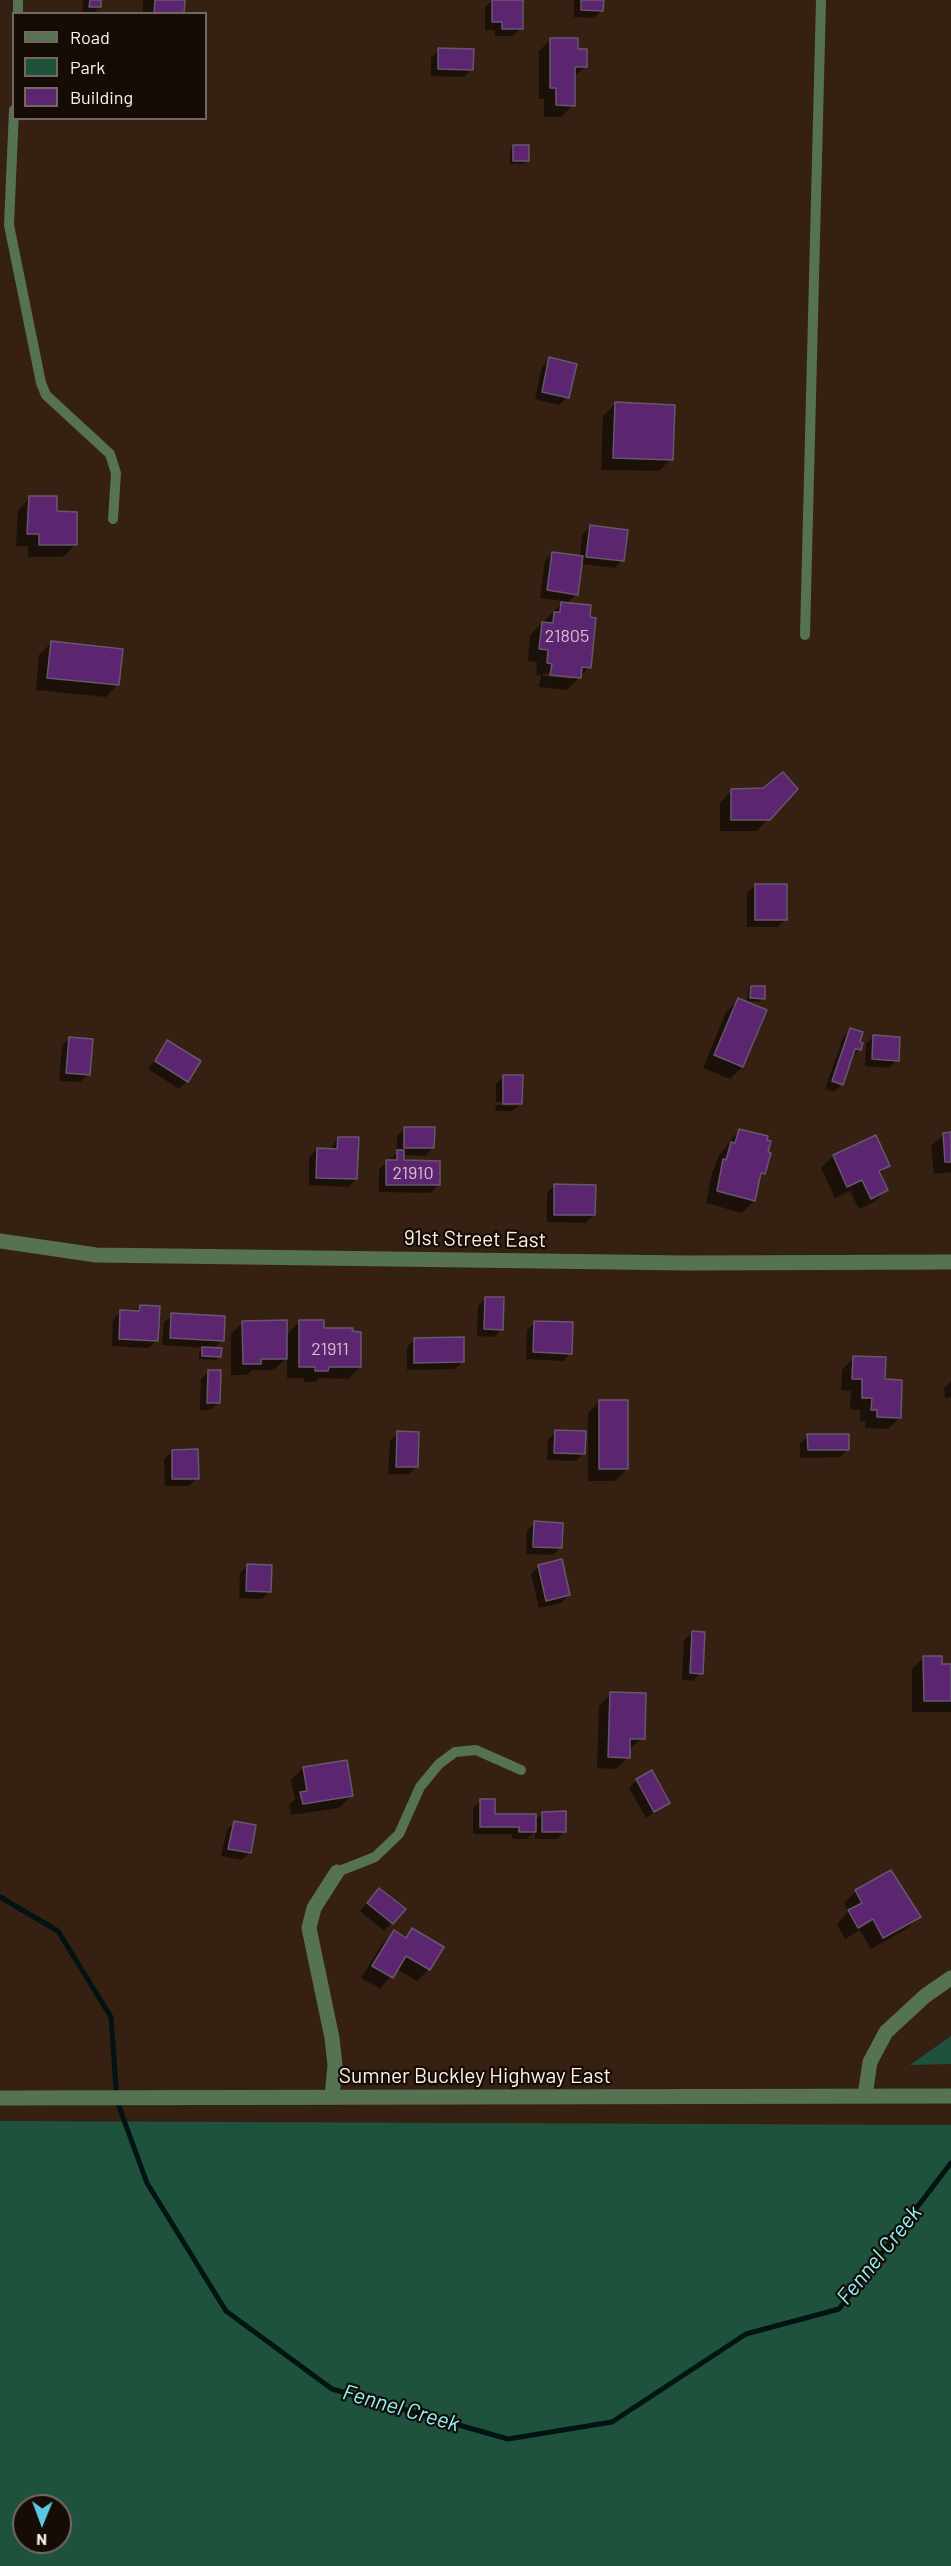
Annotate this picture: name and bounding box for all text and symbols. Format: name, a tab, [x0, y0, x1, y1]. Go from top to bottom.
legend	[12, 12, 207, 120]
text: Road	[70, 26, 110, 48]
text: Park	[70, 56, 105, 78]
text: Building	[70, 86, 133, 108]
house number: 21805	[545, 625, 589, 647]
house number: 21910	[392, 1162, 434, 1184]
street label: 91st Street East	[404, 1225, 546, 1253]
house number: 21911	[311, 1338, 349, 1360]
street label: Sumner Buckley Highway East	[339, 2063, 611, 2089]
water label: Fennel Creek	[831, 2200, 927, 2310]
water label: Fennel Creek	[340, 2379, 462, 2437]
north arrow	[12, 2494, 72, 2554]
text: N	[36, 2531, 47, 2550]

